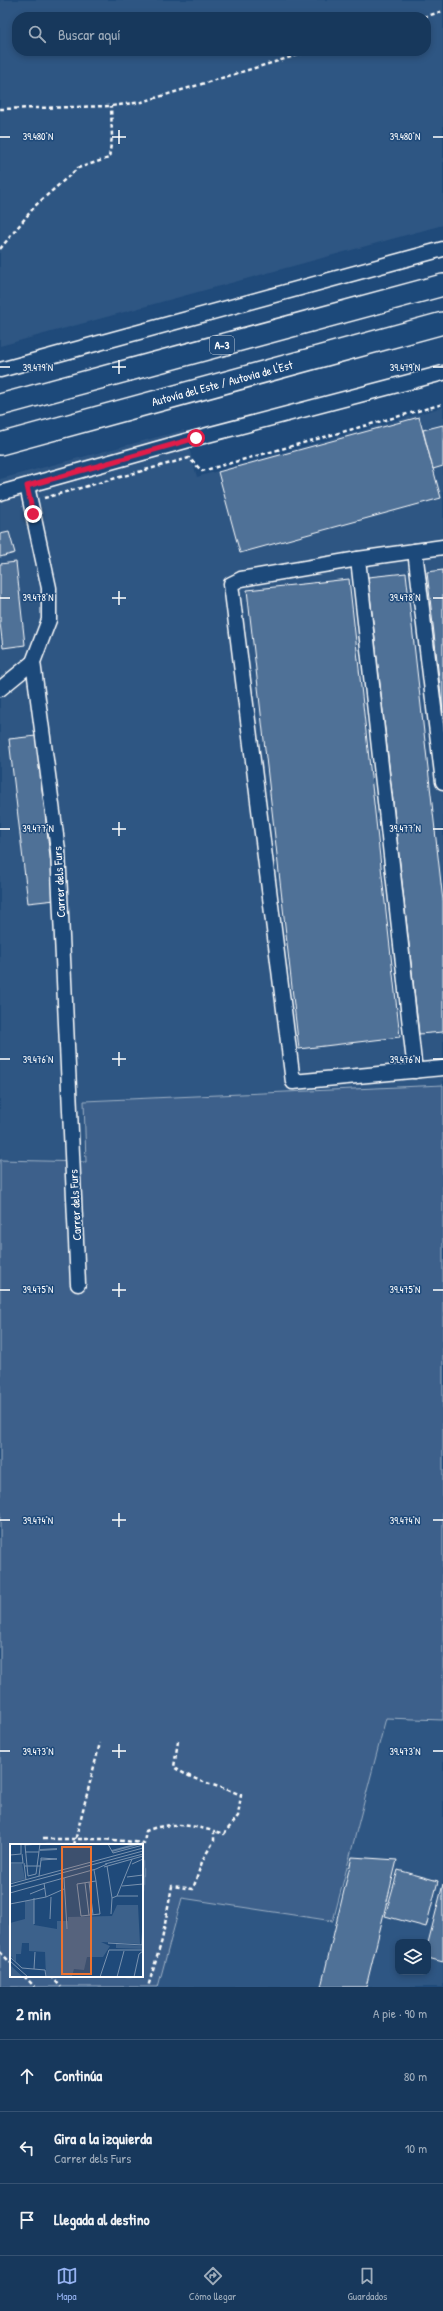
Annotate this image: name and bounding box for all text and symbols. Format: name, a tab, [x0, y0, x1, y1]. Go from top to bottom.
search box	[12, 12, 431, 56]
icon: search	[26, 23, 48, 45]
text: Buscar aquí	[58, 24, 121, 45]
text: 39.480°N	[23, 130, 53, 143]
text: 39.480°N	[390, 130, 420, 143]
road number: A-3	[210, 336, 234, 354]
street label: Autovía del Este / Autovia de l'Est	[150, 356, 295, 410]
text: 39.479°N	[23, 361, 53, 374]
text: 39.479°N	[390, 361, 420, 374]
route start	[187, 429, 205, 447]
route end	[24, 505, 42, 523]
text: 39.478°N	[23, 591, 53, 604]
text: 39.478°N	[390, 591, 420, 604]
text: 39.477°N	[22, 822, 54, 835]
text: 39.477°N	[389, 822, 421, 835]
street label: Carrer dels Furs	[49, 846, 69, 918]
text: 39.476°N	[23, 1053, 53, 1066]
text: 39.476°N	[390, 1053, 420, 1066]
street label: Carrer dels Furs	[65, 1169, 85, 1241]
text: 39.475°N	[23, 1283, 53, 1296]
text: 39.475°N	[390, 1283, 420, 1296]
text: 39.474°N	[23, 1514, 53, 1527]
text: 39.474°N	[390, 1514, 420, 1527]
text: 39.473°N	[22, 1745, 54, 1758]
text: 39.473°N	[389, 1745, 421, 1758]
inset map	[10, 1844, 143, 1977]
map controls	[395, 1939, 431, 1975]
button: layers	[395, 1939, 431, 1975]
text: 2 min	[16, 2002, 51, 2025]
text: A pie · 90 m	[373, 2004, 427, 2022]
icon: ahead	[16, 2065, 38, 2087]
text: Continúa	[54, 2065, 102, 2086]
text: 80 m	[404, 2067, 427, 2085]
text: Gira a la izquierda	[54, 2128, 152, 2149]
icon: left	[16, 2137, 38, 2159]
text: 10 m	[405, 2139, 427, 2157]
text: Carrer dels Furs	[54, 2149, 131, 2167]
icon: arrive	[16, 2209, 38, 2231]
text: Llegada al destino	[54, 2209, 150, 2230]
tab: Mapa	[56, 2265, 78, 2303]
tab: Cómo llegar	[189, 2265, 236, 2303]
tab: Guardados	[348, 2265, 387, 2303]

